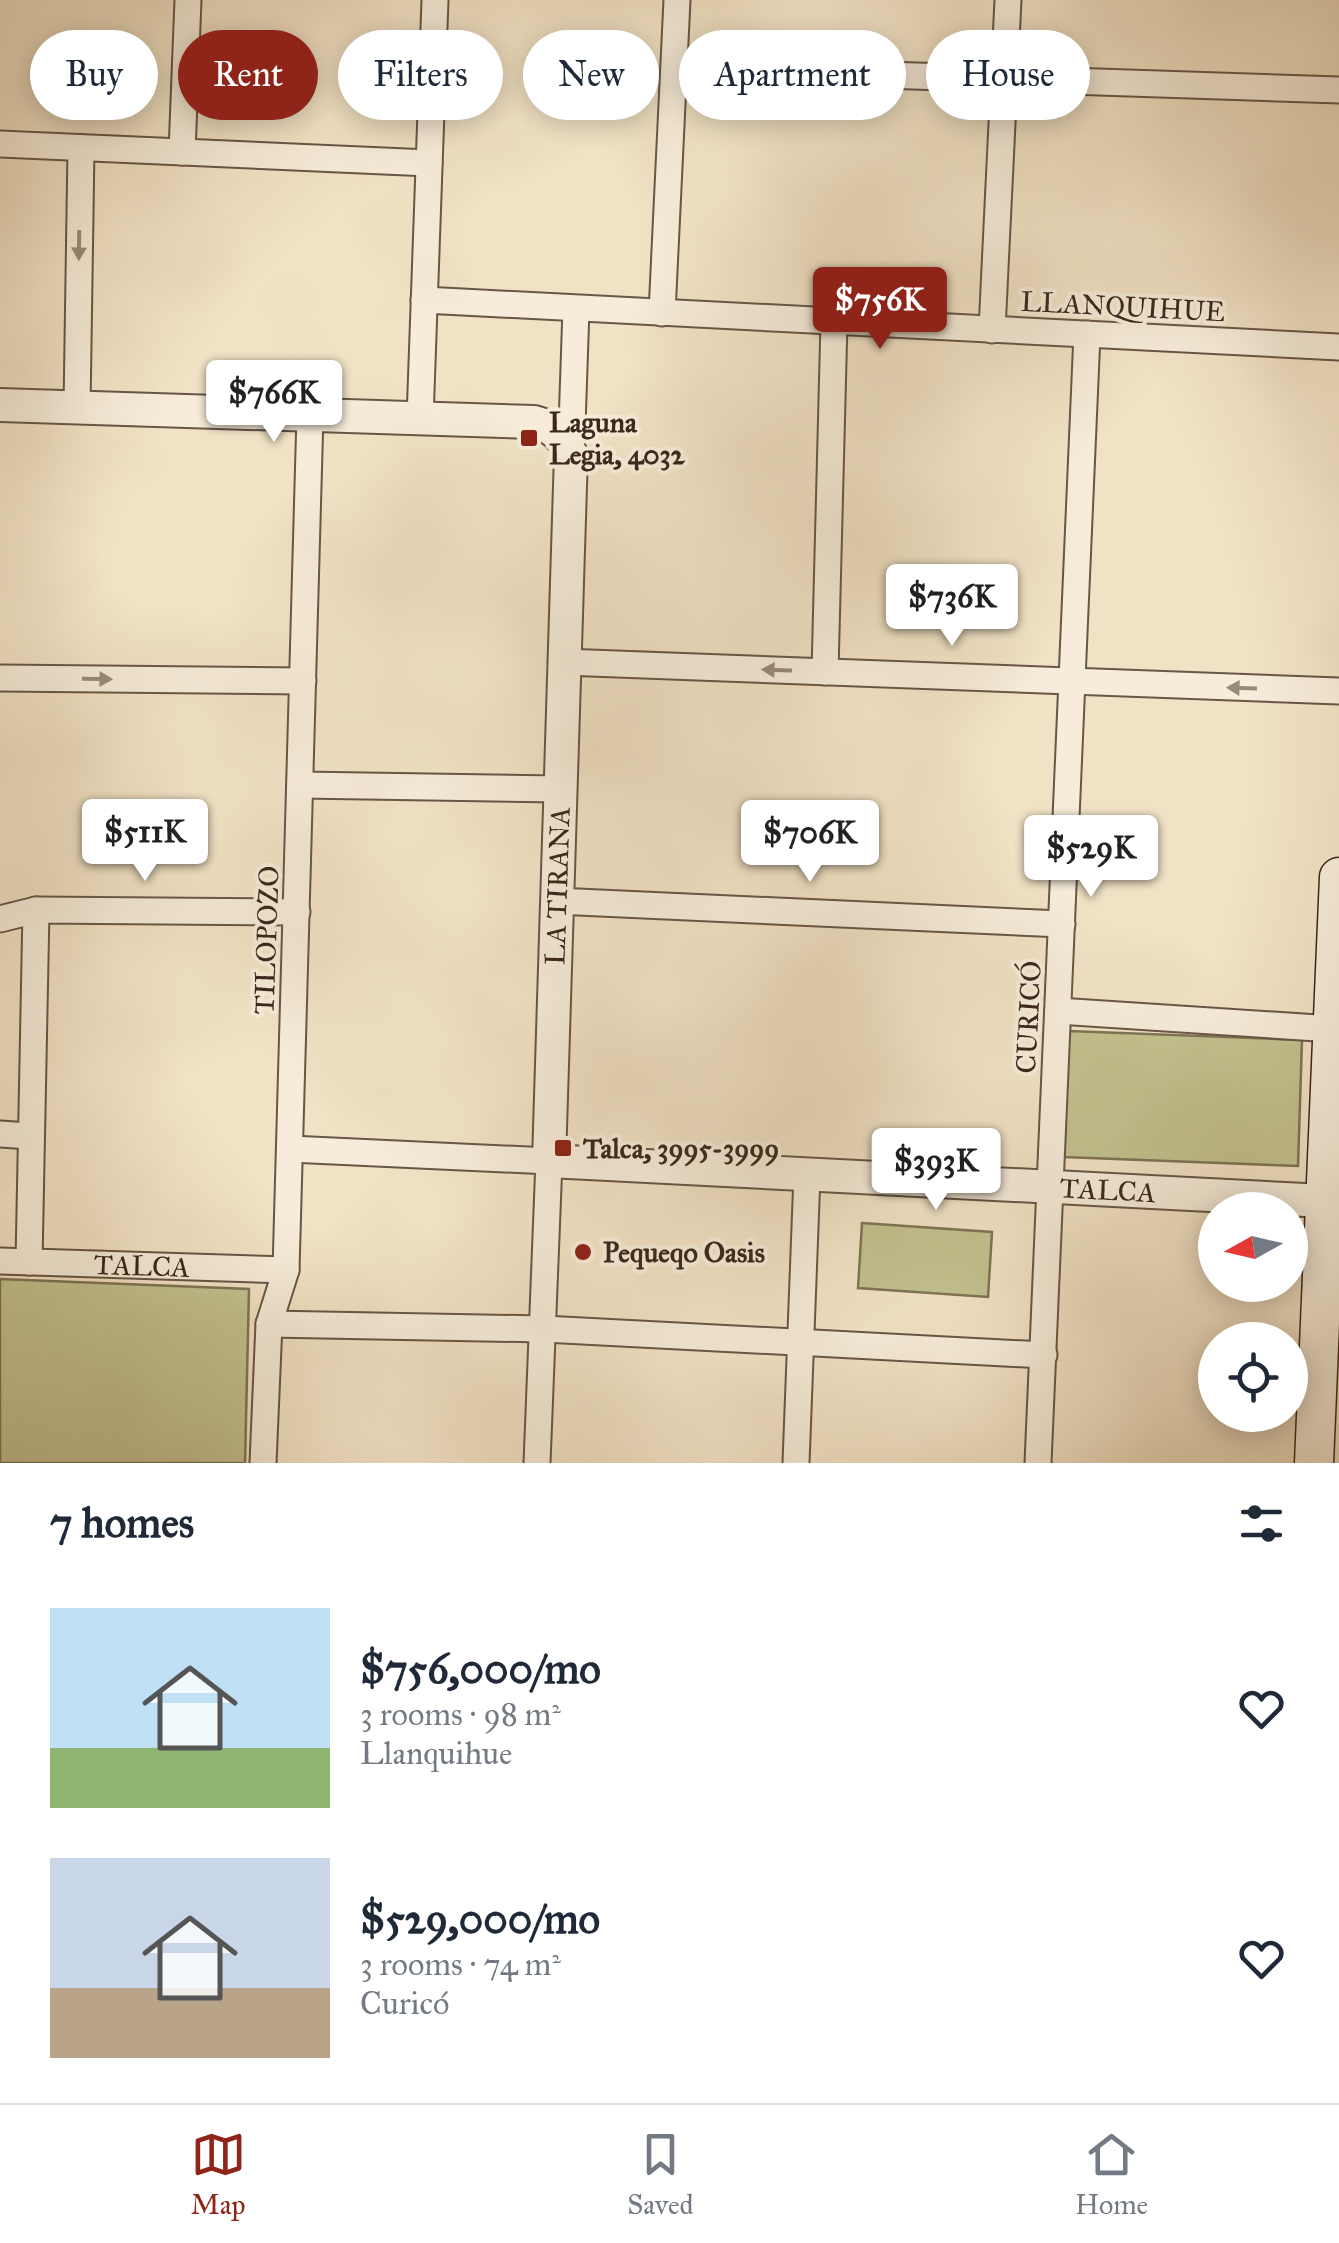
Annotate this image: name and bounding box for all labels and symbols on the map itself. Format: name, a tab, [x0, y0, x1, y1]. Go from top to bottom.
one-way arrow	[71, 230, 87, 262]
pin: $756K	[810, 267, 950, 352]
street label: LLANQUIHUE	[1020, 284, 1226, 329]
pin: $766K	[204, 360, 344, 445]
place label: Laguna Legia, 4032	[549, 405, 686, 472]
marker: Laguna Legia, 4032	[518, 427, 540, 449]
pin: $736K	[882, 564, 1022, 649]
one-way arrow	[760, 662, 792, 678]
one-way arrow	[82, 671, 114, 687]
one-way arrow	[1225, 679, 1257, 695]
pin: $511K	[75, 799, 215, 884]
pin: $706K	[740, 800, 880, 885]
street label: LA TIRANA	[537, 806, 578, 966]
pin: $529K	[1021, 815, 1161, 900]
street label: TILOPOZO	[246, 865, 287, 1015]
street label: CURICÓ	[1008, 960, 1049, 1074]
pin: $393K	[866, 1128, 1006, 1213]
place label: Talca, 3995-3999	[583, 1131, 779, 1166]
marker: Talca, 3995-3999	[552, 1137, 574, 1159]
street label: TALCA	[1059, 1170, 1157, 1210]
north arrow	[1198, 1192, 1308, 1302]
place label: Pequeqo Oasis	[603, 1235, 765, 1270]
marker: Pequeqo Oasis	[572, 1241, 594, 1263]
street label: TALCA	[93, 1247, 191, 1285]

